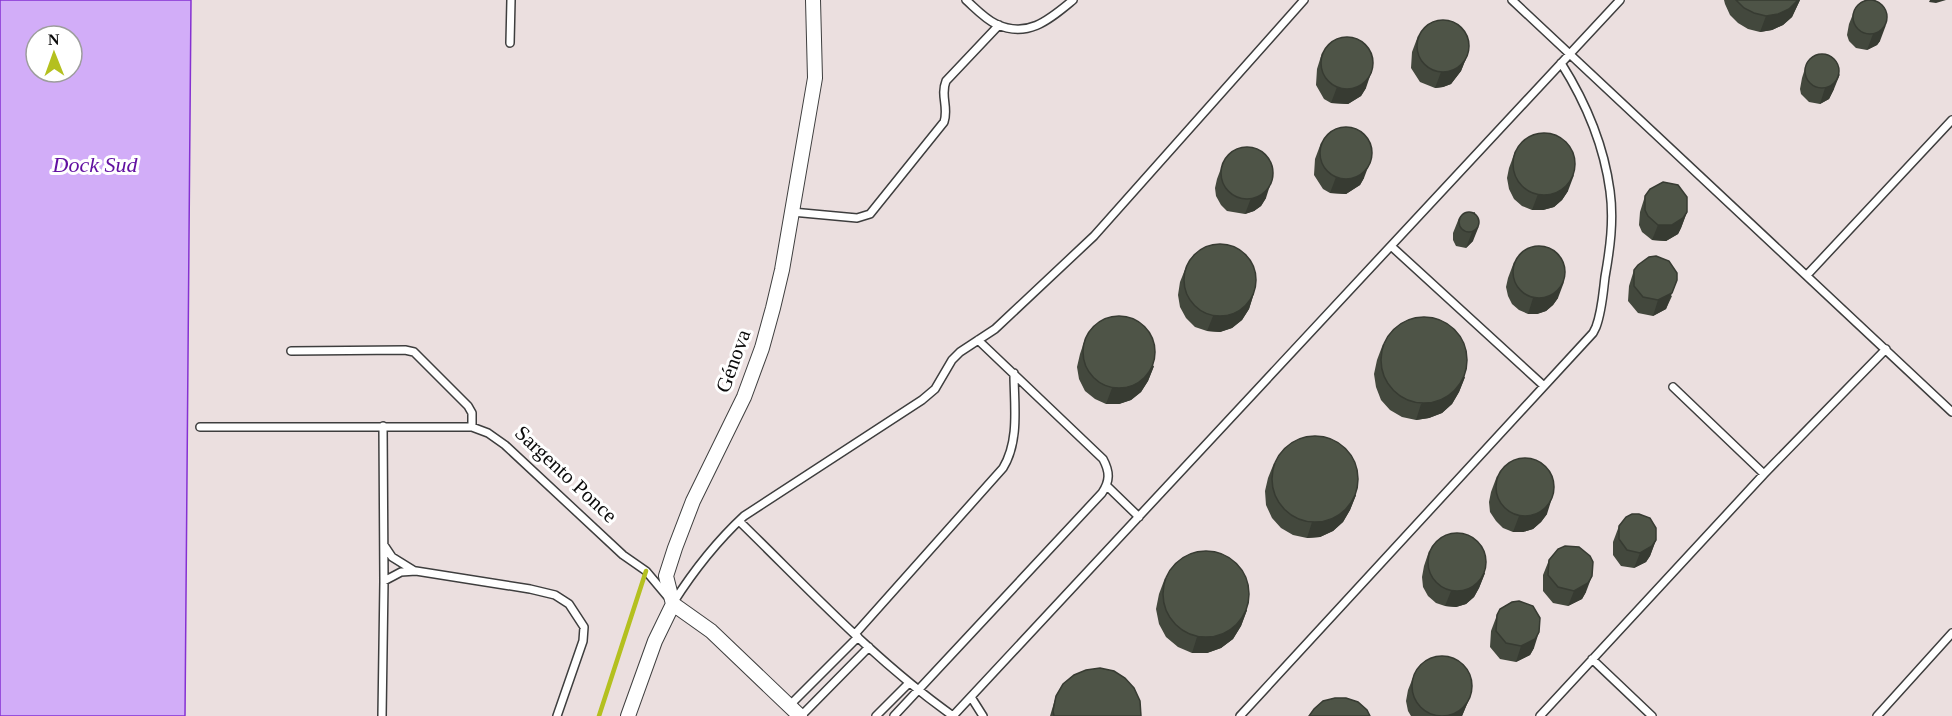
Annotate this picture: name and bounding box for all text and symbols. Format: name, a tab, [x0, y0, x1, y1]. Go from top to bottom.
north arrow	[24, 24, 84, 84]
text: N	[48, 31, 60, 48]
water label: Dock Sud	[52, 152, 138, 177]
street label: Génova	[711, 326, 756, 396]
street label: Sargento Ponce	[510, 421, 622, 527]

